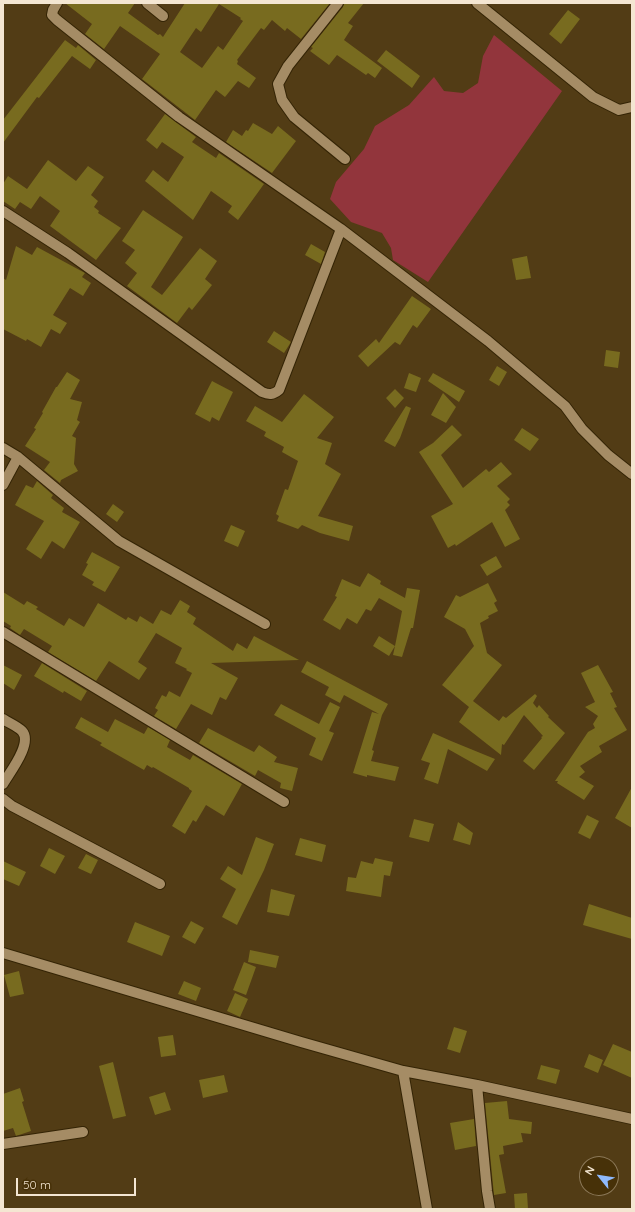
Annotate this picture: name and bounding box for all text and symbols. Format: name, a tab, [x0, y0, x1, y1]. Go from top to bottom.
north arrow	[579, 1156, 619, 1196]
text: N	[581, 1163, 598, 1178]
scale bar	[18, 1170, 138, 1196]
text: 50 m	[23, 1177, 51, 1192]

